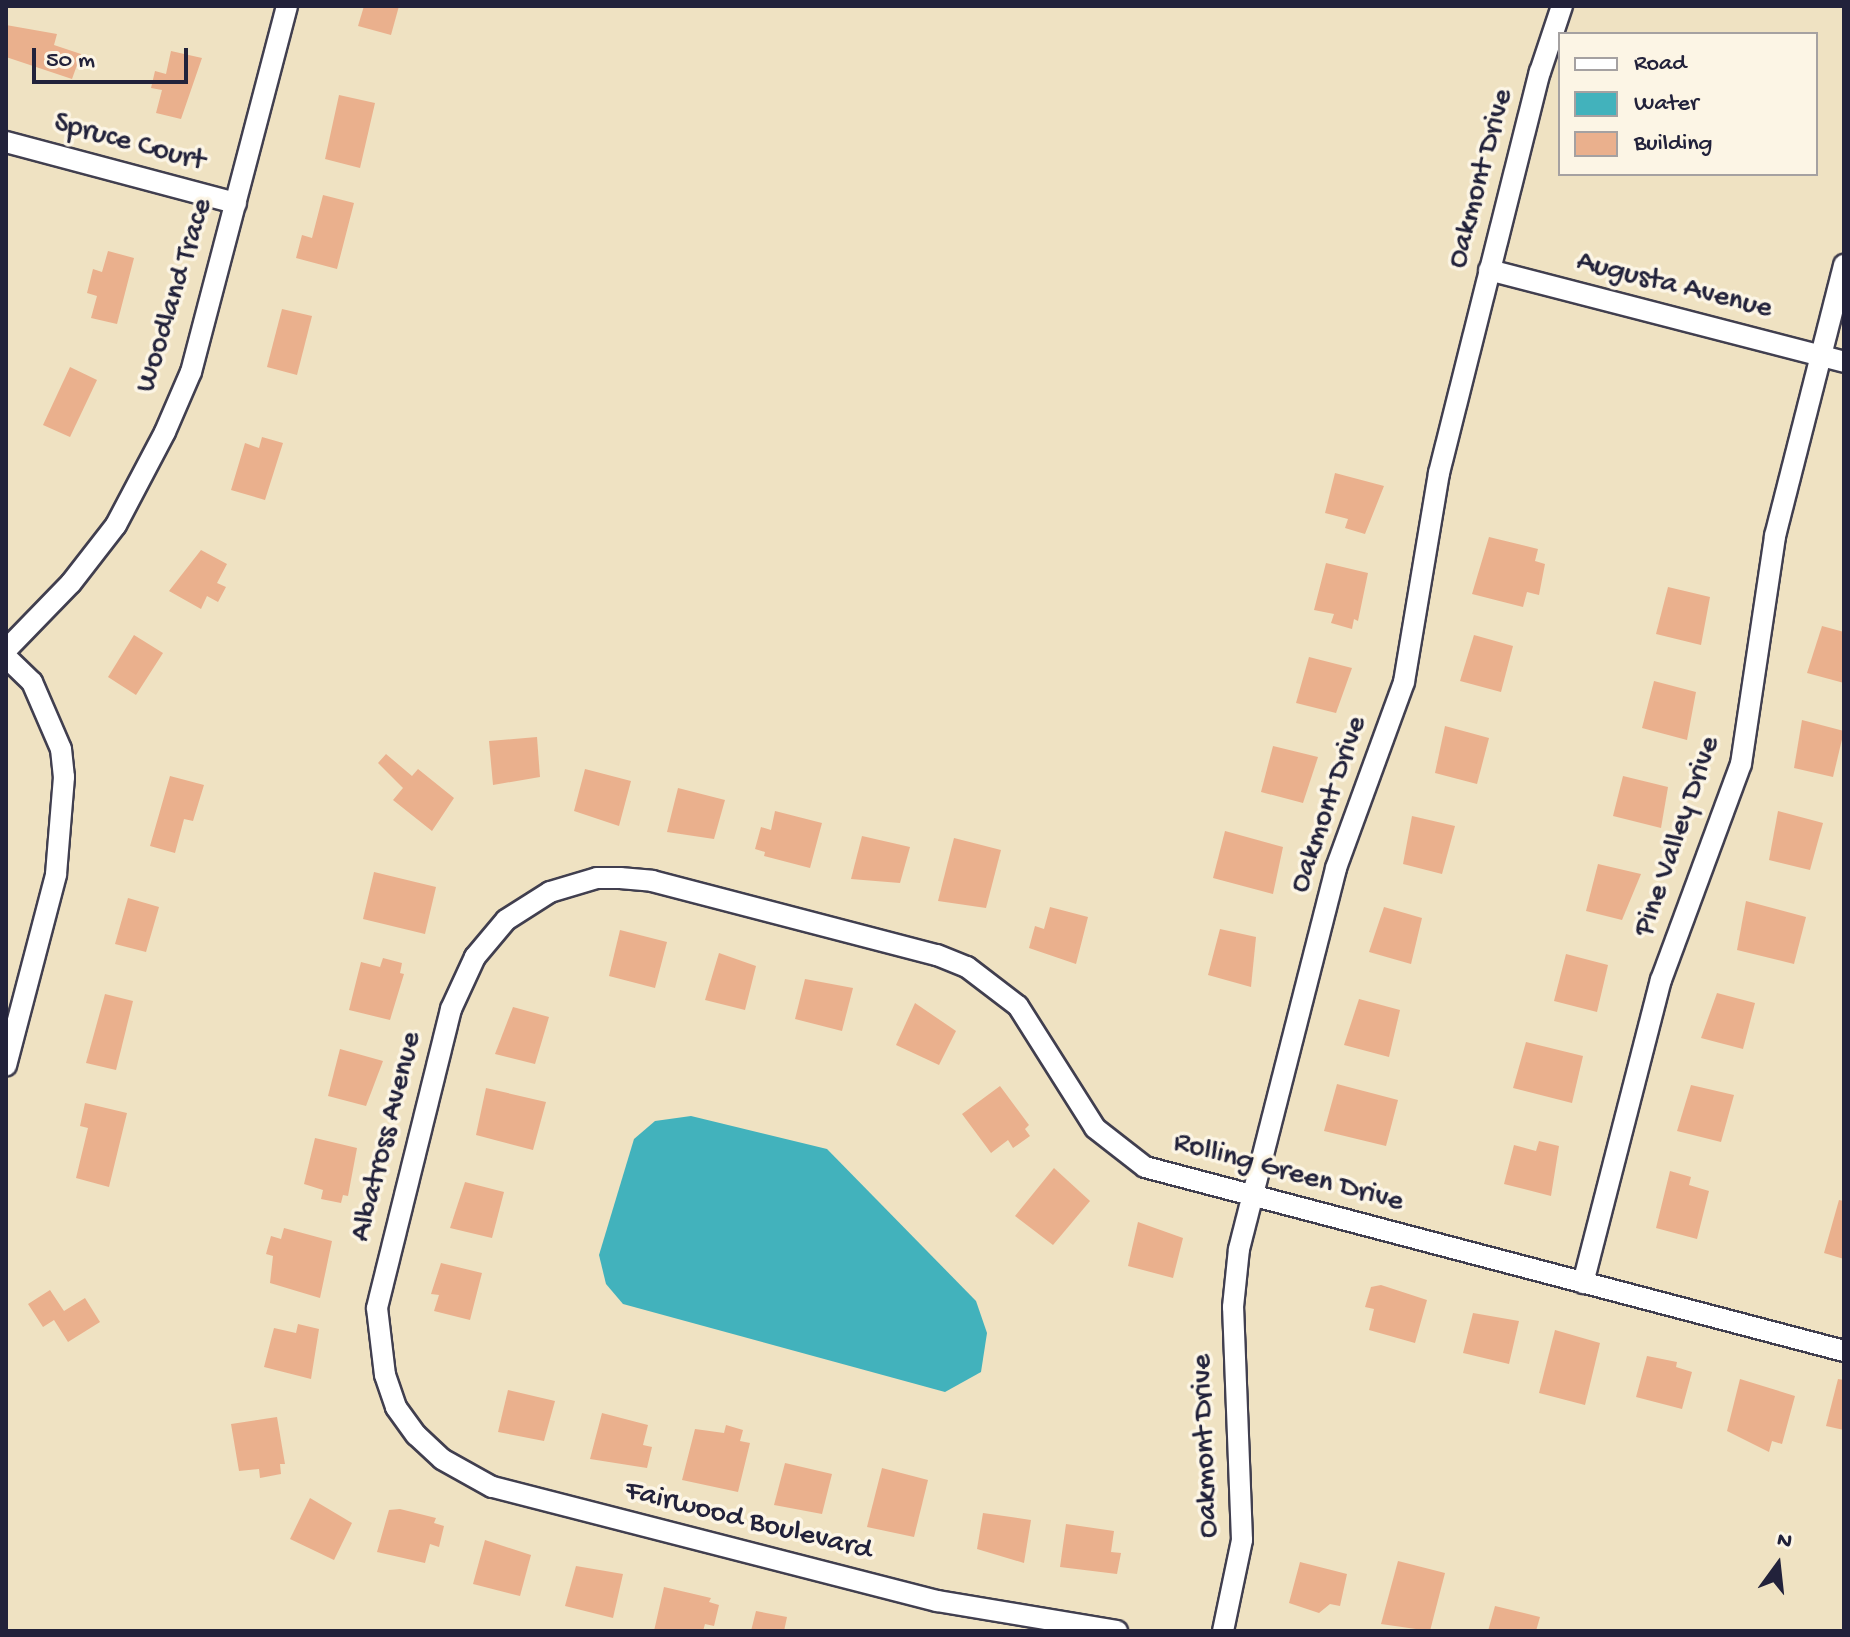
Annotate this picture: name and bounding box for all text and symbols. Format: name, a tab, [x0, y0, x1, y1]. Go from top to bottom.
scale bar	[36, 32, 192, 82]
legend	[1558, 32, 1818, 176]
text: 50 m	[46, 47, 95, 76]
text: Road	[1634, 50, 1686, 79]
street label: Oakmont Drive	[1441, 85, 1523, 273]
text: Water	[1634, 90, 1698, 119]
street label: Spruce Court	[50, 107, 208, 181]
text: Building	[1634, 130, 1712, 159]
street label: Woodland Trace	[129, 195, 223, 397]
street label: Augusta Avenue	[1573, 245, 1775, 329]
street label: Oakmont Drive	[1283, 712, 1377, 898]
street label: Pine Valley Drive	[1628, 732, 1730, 942]
street label: Albatross Avenue	[345, 1029, 431, 1245]
street label: Rolling Green Drive	[1169, 1126, 1407, 1222]
street label: Oakmont Drive	[1186, 1353, 1228, 1539]
street label: Fairwood Boulevard	[621, 1474, 875, 1570]
north arrow	[1738, 1525, 1818, 1605]
text: N	[1774, 1527, 1795, 1556]

